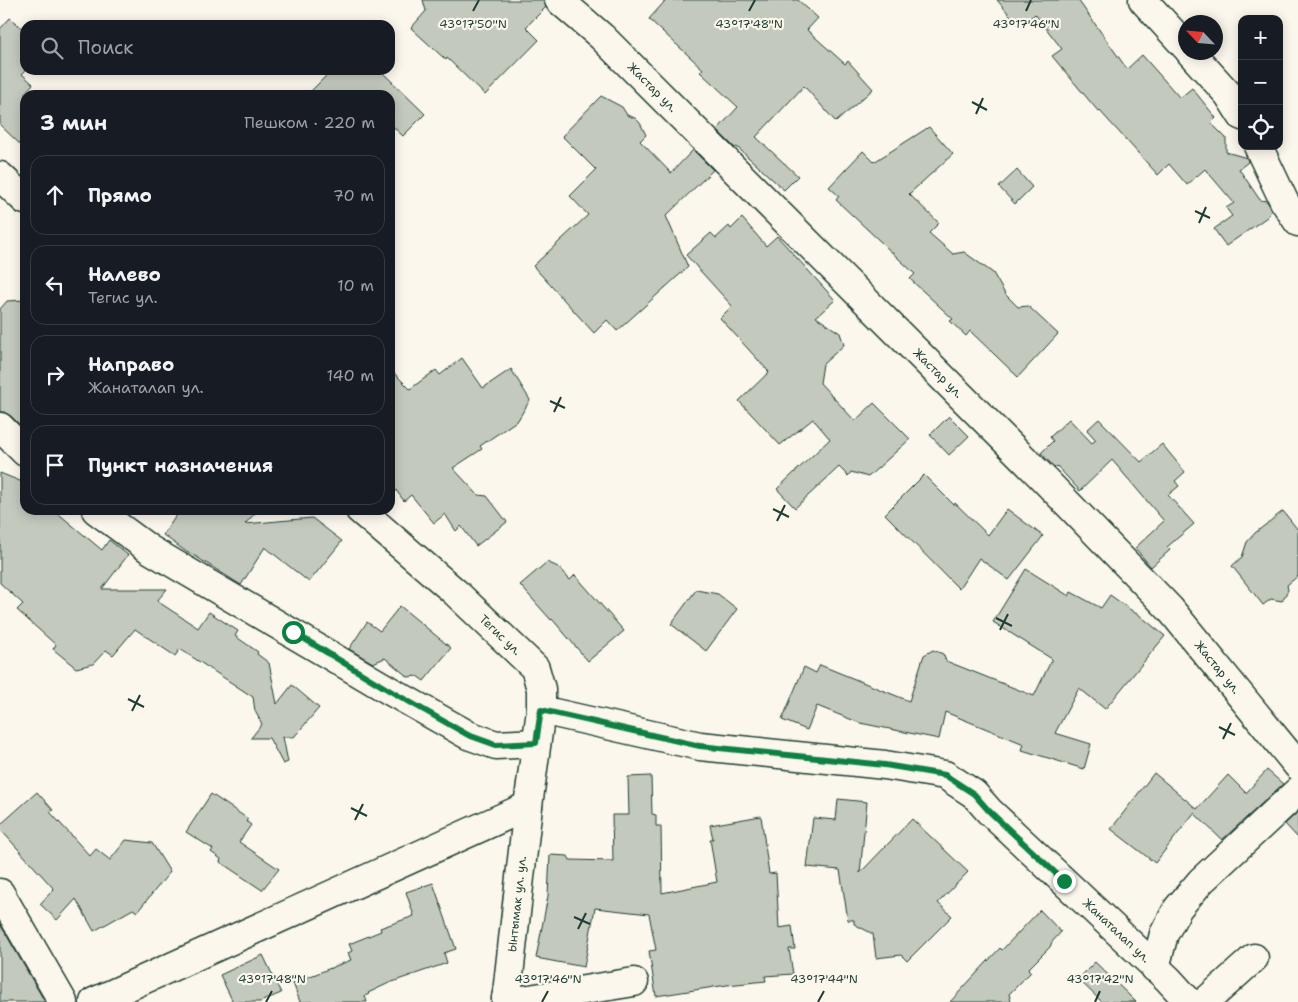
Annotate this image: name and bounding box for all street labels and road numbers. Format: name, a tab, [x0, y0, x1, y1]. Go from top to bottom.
street label: Жастар ул.	[624, 59, 681, 116]
street label: Жастар ул.	[910, 345, 966, 401]
street label: Тегис ул.	[476, 611, 525, 659]
street label: Жастар ул.	[1191, 637, 1244, 697]
street label: Ынтымак ул. ул.	[504, 855, 530, 953]
street label: Жанаталап ул.	[1079, 895, 1154, 966]

